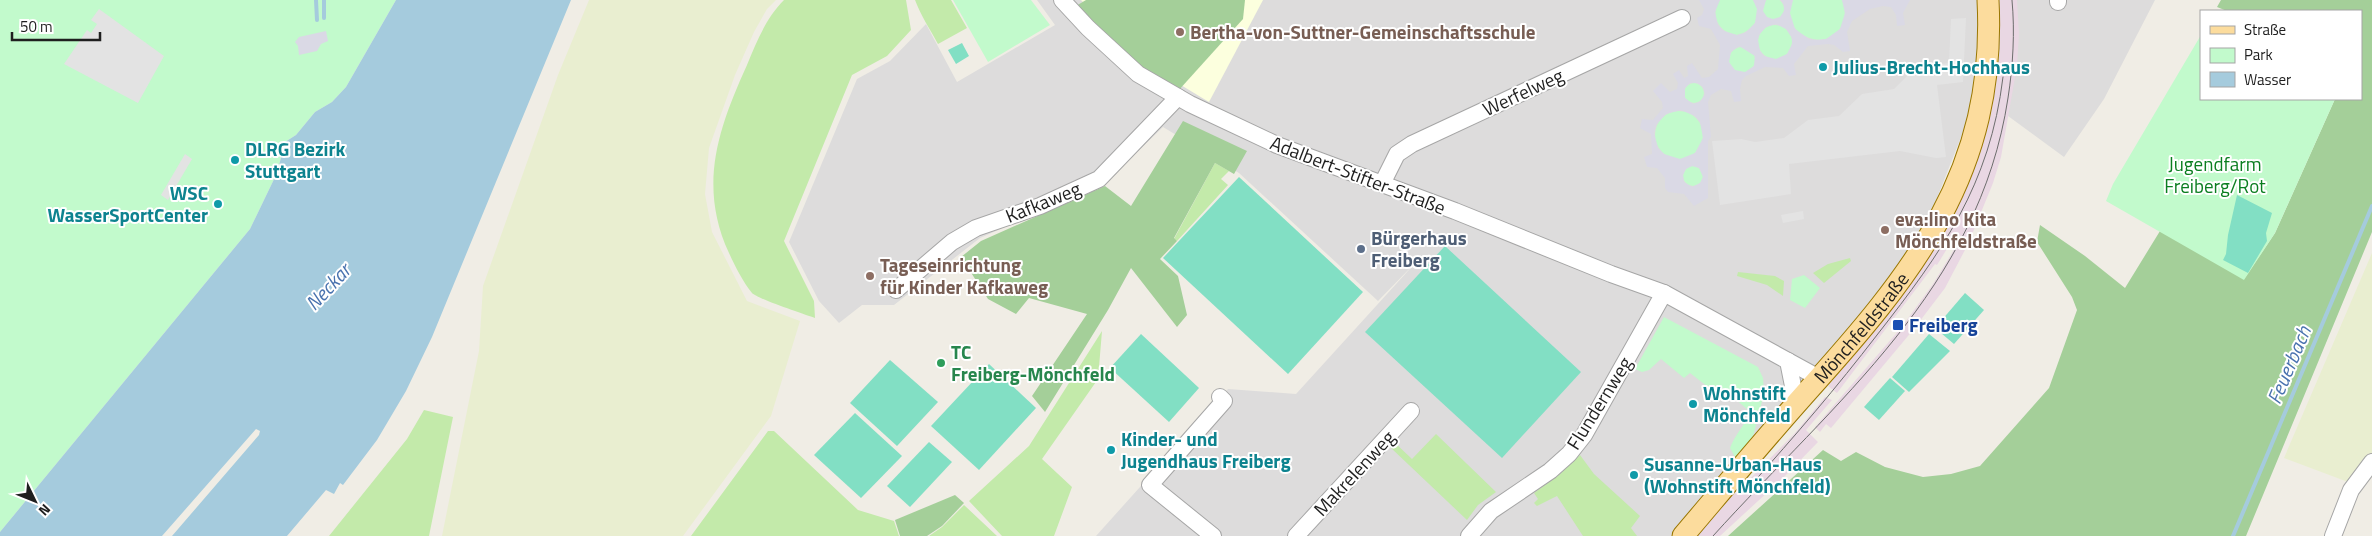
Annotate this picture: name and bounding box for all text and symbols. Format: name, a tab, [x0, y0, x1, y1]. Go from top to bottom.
scale bar	[12, 10, 100, 42]
legend	[2200, 10, 2362, 100]
text: 50 m	[20, 15, 53, 38]
place label: Bertha-von-Suttner-Gemeinschaftsschule	[1190, 17, 1536, 46]
text: Straße	[2244, 18, 2286, 41]
marker: Bertha-von-Suttner-Gemeinschaftsschule	[1174, 26, 1186, 38]
text: Park	[2244, 43, 2273, 66]
place label: Julius-Brecht-Hochhaus	[1833, 52, 2030, 81]
street label: Werfelweg	[1477, 60, 1568, 123]
marker: Julius-Brecht-Hochhaus	[1817, 61, 1829, 73]
text: Wasser	[2244, 68, 2291, 91]
street label: Adalbert-Stifter-Straße	[1266, 128, 1450, 221]
place label: DLRG Bezirk Stuttgart	[245, 134, 346, 185]
park label: Jugendfarm Freiberg/Rot	[2164, 149, 2266, 200]
marker: DLRG Bezirk Stuttgart	[229, 154, 241, 166]
street label: Kafkaweg	[1001, 173, 1085, 230]
place label: WSC WasserSportCenter	[47, 178, 208, 229]
marker: WSC WasserSportCenter	[212, 198, 224, 210]
place label: eva:lino Kita Mönchfeldstraße	[1895, 204, 2037, 255]
place label: Bürgerhaus Freiberg	[1371, 223, 1467, 274]
marker: eva:lino Kita Mönchfeldstraße	[1879, 224, 1891, 236]
marker: Bürgerhaus Freiberg	[1355, 243, 1367, 255]
place label: Tageseinrichtung für Kinder Kafkaweg	[880, 250, 1048, 301]
water label: Neckar	[298, 254, 359, 317]
street label: Mönchfeldstraße	[1806, 266, 1915, 389]
marker: Tageseinrichtung für Kinder Kafkaweg	[864, 270, 876, 282]
place label: Freiberg	[1909, 310, 1978, 339]
marker: Freiberg	[1891, 318, 1905, 332]
water label: Feuerbach	[2258, 320, 2319, 409]
place label: TC Freiberg-Mönchfeld	[951, 337, 1115, 388]
street label: Flundernweg	[1559, 350, 1639, 455]
marker: TC Freiberg-Mönchfeld	[935, 357, 947, 369]
place label: Wohnstift Mönchfeld	[1703, 378, 1791, 429]
marker: Wohnstift Mönchfeld	[1687, 398, 1699, 410]
street label: Makrelenweg	[1306, 423, 1401, 522]
place label: Kinder- und Jugendhaus Freiberg	[1121, 424, 1291, 475]
marker: Kinder- und Jugendhaus Freiberg	[1105, 444, 1117, 456]
place label: Susanne-Urban-Haus (Wohnstift Mönchfeld)	[1644, 449, 1831, 500]
marker: Susanne-Urban-Haus (Wohnstift Mönchfeld)	[1628, 469, 1640, 481]
north arrow	[10, 476, 60, 526]
text: N	[34, 499, 56, 521]

